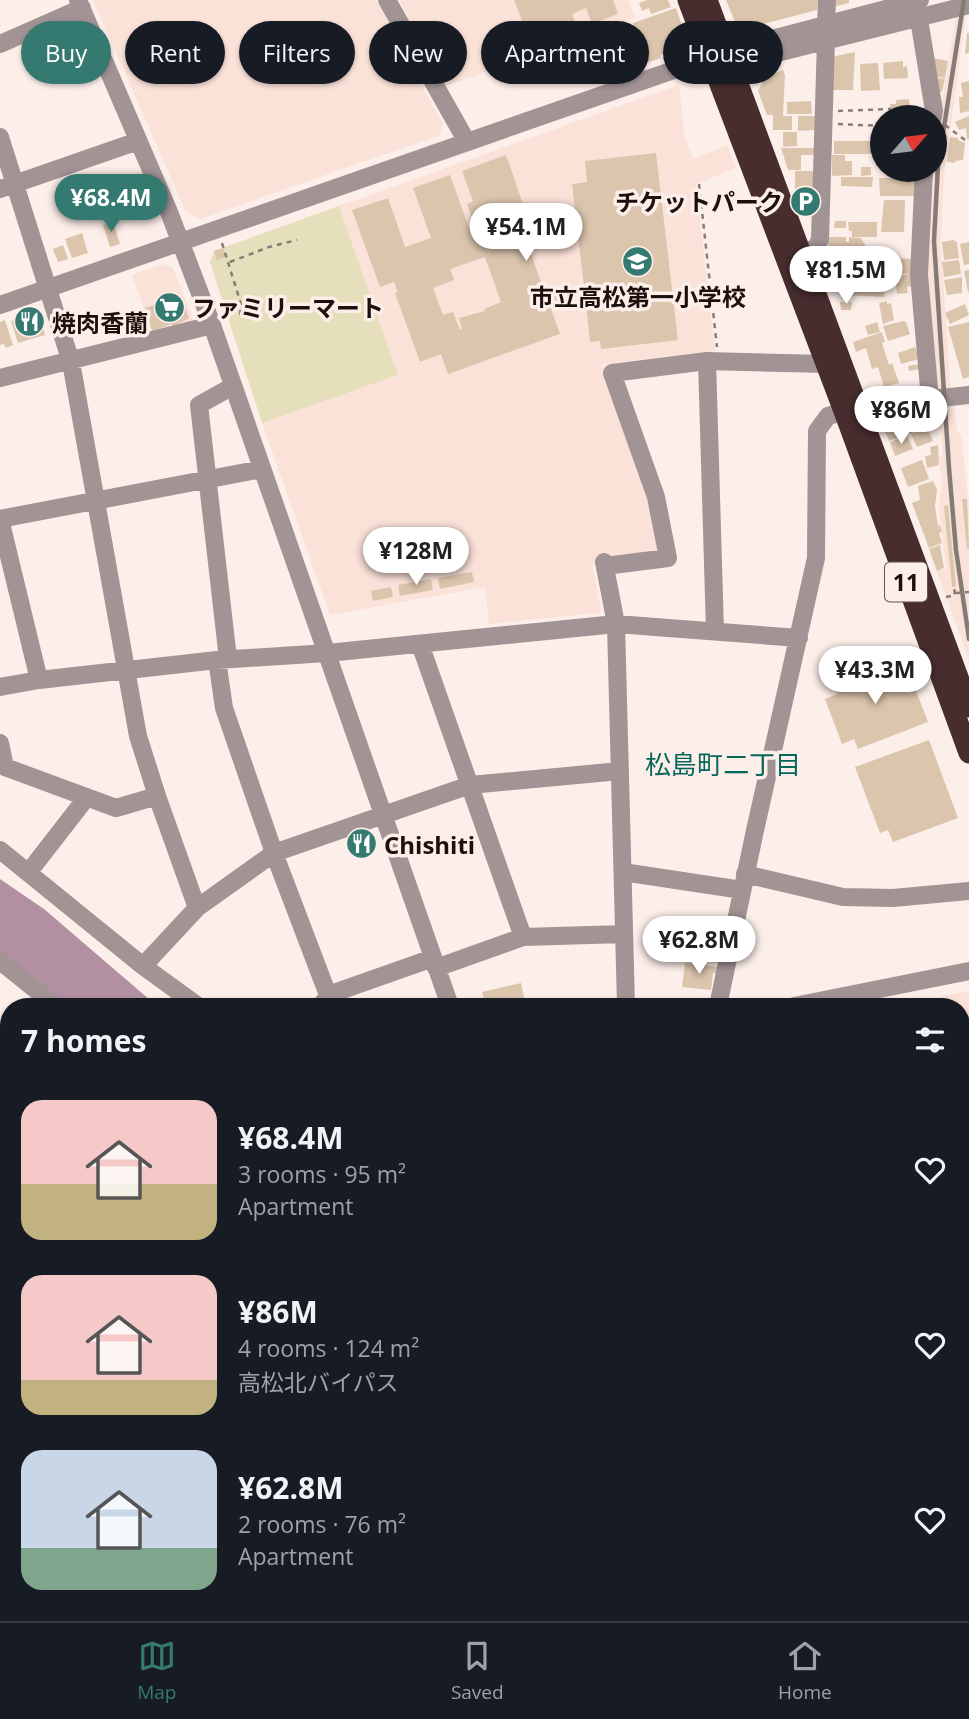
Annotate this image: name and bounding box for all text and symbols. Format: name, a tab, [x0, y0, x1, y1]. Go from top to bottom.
chip: Buy	[21, 21, 111, 84]
chip: Rent	[125, 21, 225, 84]
chip: Filters	[239, 21, 355, 84]
chip: New	[369, 21, 467, 84]
chip: Apartment	[481, 21, 649, 84]
chip: House	[663, 21, 783, 84]
north arrow	[870, 105, 947, 182]
map controls	[870, 105, 947, 182]
pin: ¥68.4M	[54, 174, 168, 234]
text: ¥68.4M	[71, 181, 151, 213]
parking icon: チケットパーク	[789, 184, 823, 218]
place label: チケットパーク	[615, 185, 783, 218]
pin: ¥54.1M	[469, 204, 583, 263]
text: ¥54.1M	[486, 210, 566, 242]
school or university icon: 市立高松第一小学校	[621, 245, 655, 279]
pin: ¥81.5M	[789, 246, 903, 306]
text: ¥81.5M	[806, 253, 886, 285]
place label: 市立高松第一小学校	[530, 280, 746, 313]
supermarket icon: ファミリーマート	[152, 290, 186, 324]
place label: ファミリーマート	[192, 291, 384, 324]
restaurant icon: 焼肉香蘭	[12, 305, 46, 339]
place label: 焼肉香蘭	[52, 306, 148, 339]
pin: ¥86M	[860, 386, 942, 446]
text: ¥86M	[870, 393, 932, 425]
pin: ¥128M	[367, 528, 465, 587]
text: ¥128M	[379, 534, 453, 566]
road number: 11	[885, 562, 927, 602]
pin: ¥43.3M	[818, 646, 932, 706]
text: ¥43.3M	[835, 653, 915, 685]
district label: 松島町二丁目	[645, 746, 801, 782]
restaurant icon: Chishiti	[344, 827, 378, 861]
place label: Chishiti	[384, 828, 475, 861]
pin: ¥62.8M	[642, 916, 756, 976]
text: ¥62.8M	[659, 923, 739, 955]
text: 7 homes	[21, 1020, 146, 1061]
icon: filters	[911, 1021, 949, 1059]
text: ¥68.4M	[238, 1117, 343, 1158]
icon: home	[77, 1128, 161, 1212]
icon: heart	[911, 1151, 949, 1189]
text: 3 rooms · 95 m²	[238, 1158, 406, 1190]
text: Apartment	[238, 1190, 354, 1222]
text: ¥86M	[238, 1291, 318, 1332]
icon: home	[77, 1303, 161, 1387]
icon: heart	[911, 1326, 949, 1364]
text: 4 rooms · 124 m²	[238, 1332, 419, 1364]
text: 高松北バイパス	[238, 1366, 399, 1398]
text: ¥62.8M	[238, 1467, 343, 1508]
icon: home	[77, 1478, 161, 1562]
icon: heart	[911, 1501, 949, 1539]
text: 2 rooms · 76 m²	[238, 1508, 406, 1540]
text: Apartment	[238, 1540, 354, 1572]
tab: Map	[137, 1637, 176, 1705]
tab: Saved	[451, 1637, 504, 1705]
tab: Home	[778, 1637, 832, 1705]

